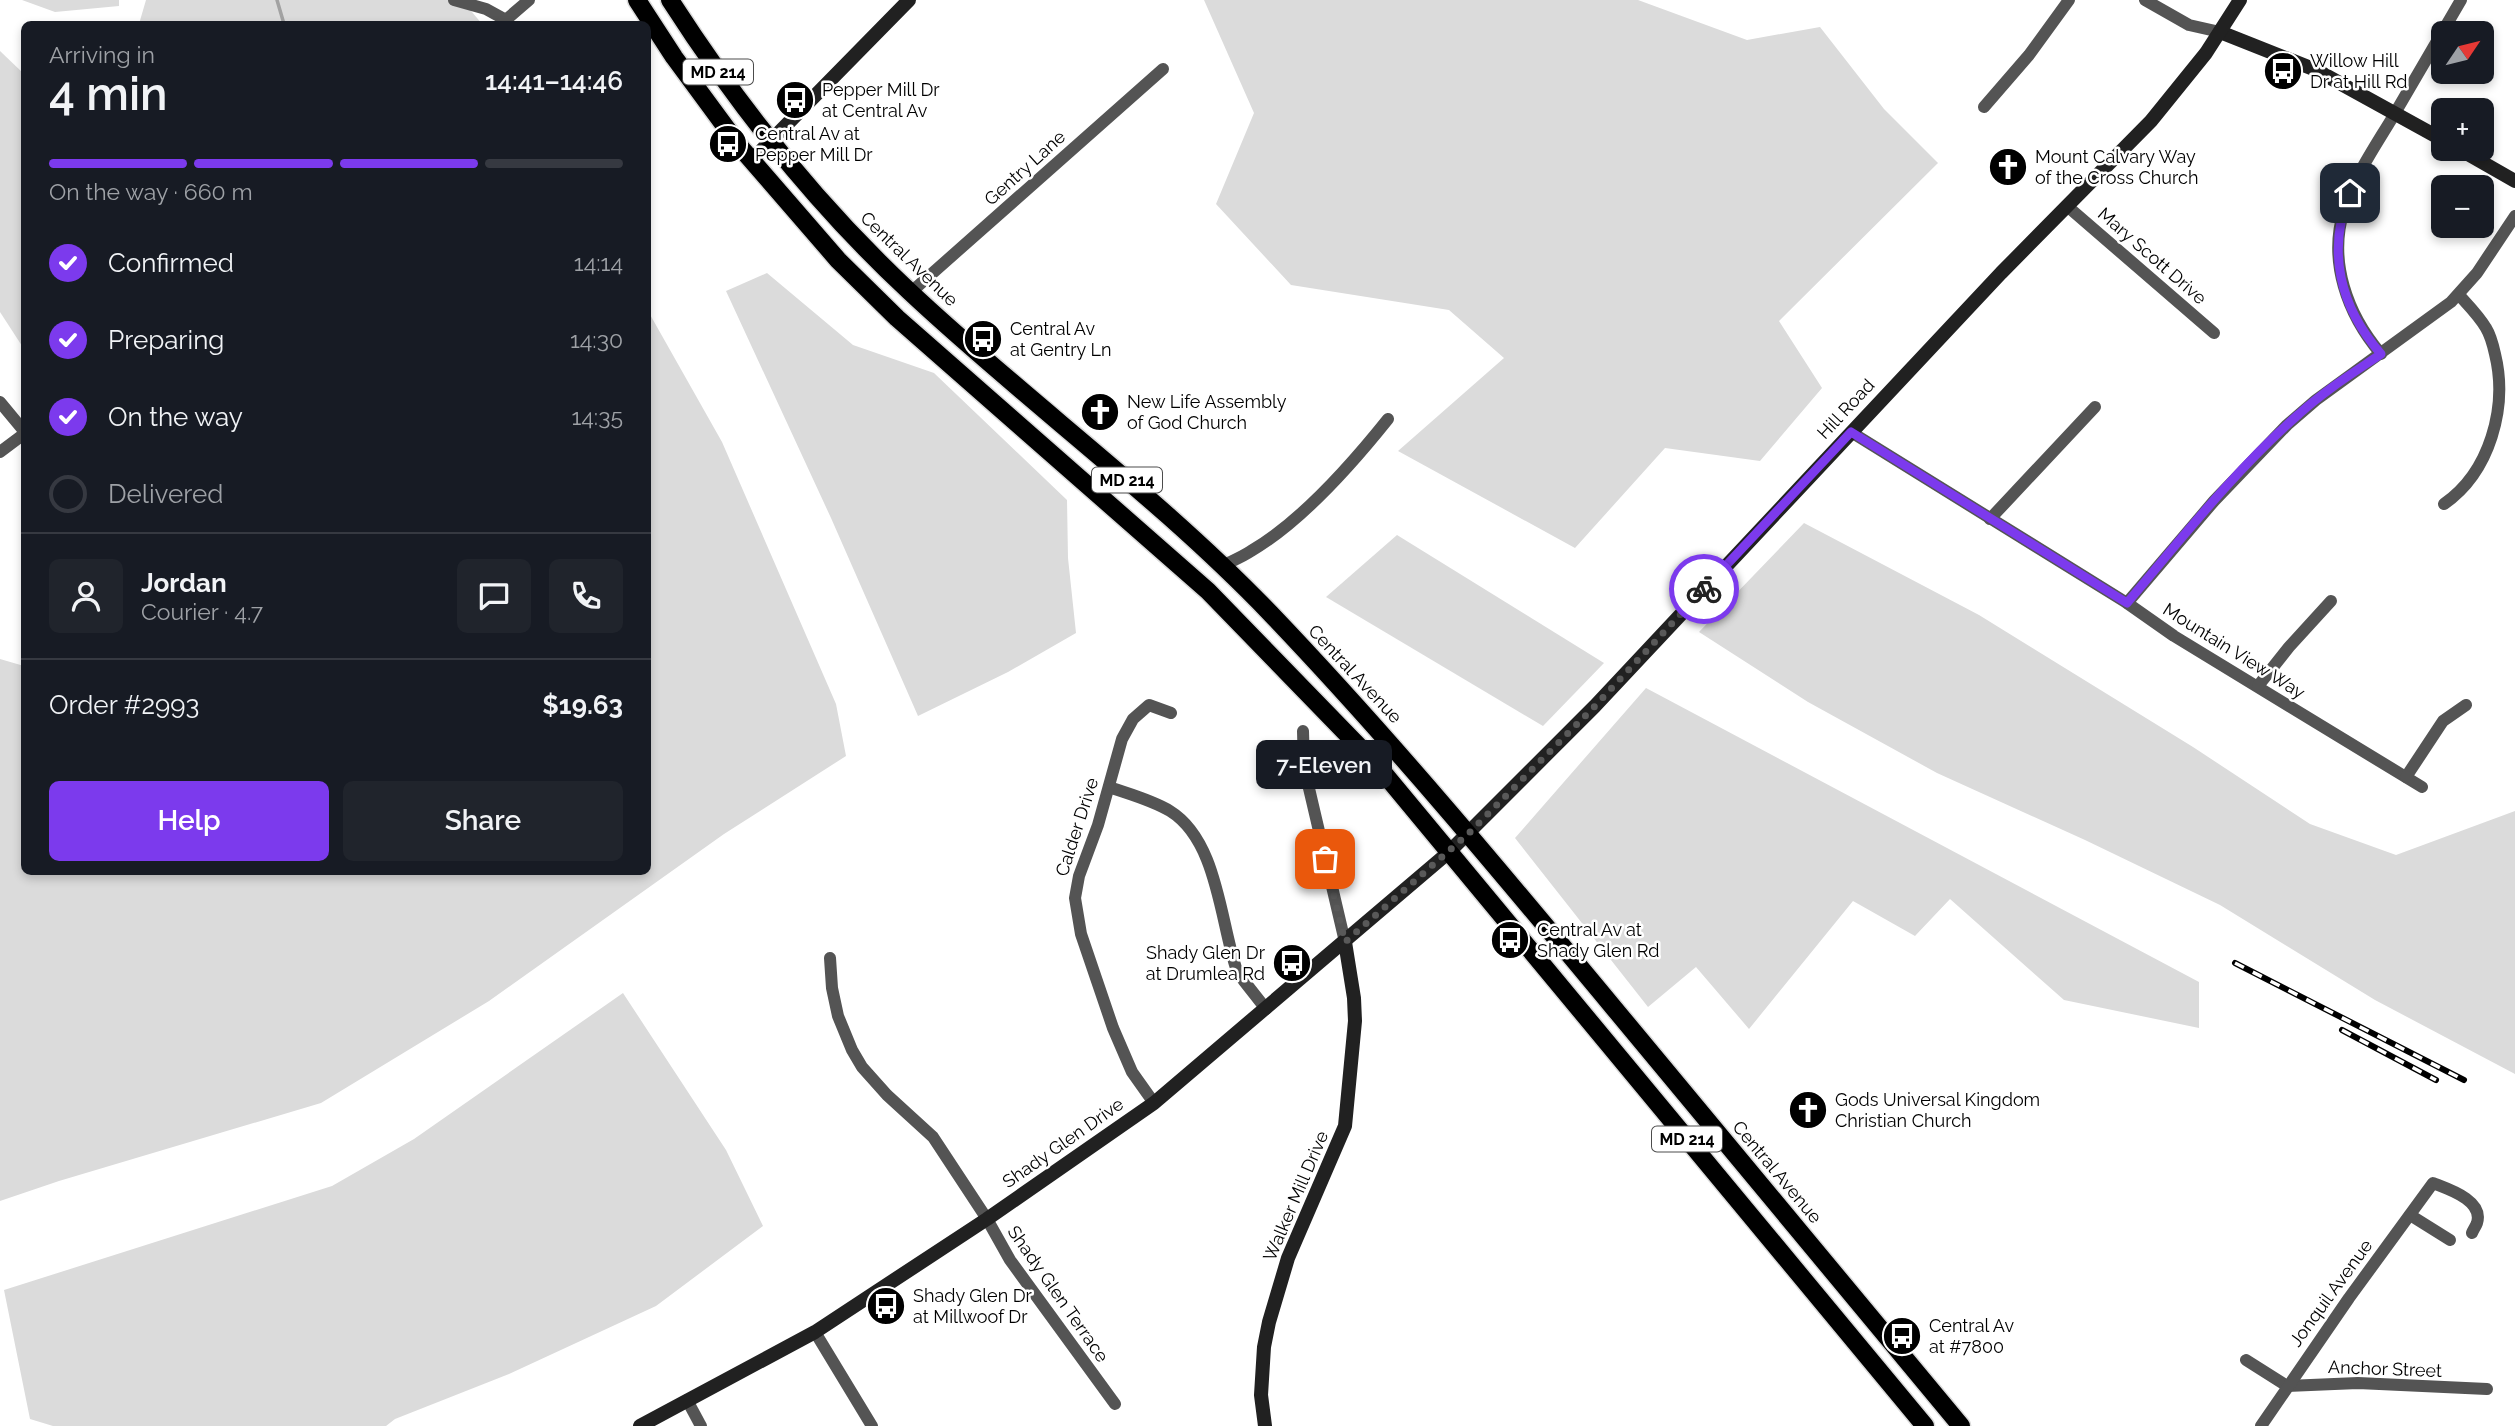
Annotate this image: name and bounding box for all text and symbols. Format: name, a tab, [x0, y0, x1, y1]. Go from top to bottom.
north arrow	[2431, 21, 2494, 84]
map controls	[2431, 21, 2494, 238]
text: Arriving in	[49, 41, 155, 68]
bus stop icon: Willow Hill Dr at Hill Rd	[2262, 50, 2304, 92]
place label: Willow Hill Dr at Hill Rd	[2310, 50, 2407, 92]
road number: MD 214	[683, 60, 753, 85]
text: 14:41–14:46	[485, 66, 623, 96]
text: 4 min	[49, 67, 168, 121]
bus stop icon: Pepper Mill Dr at Central Av	[774, 79, 816, 121]
place label: Pepper Mill Dr at Central Av	[822, 79, 940, 121]
button: +	[2431, 98, 2494, 161]
bus stop icon: Central Av at Pepper Mill Dr	[707, 123, 749, 165]
place label: Central Av at Pepper Mill Dr	[755, 123, 873, 165]
street label: Gentry Lane	[980, 126, 1070, 209]
church icon: Mount Calvary Way of the Cross Church	[1987, 146, 2029, 188]
place label: Mount Calvary Way of the Cross Church	[2035, 146, 2198, 188]
pin	[2320, 163, 2380, 223]
icon: home	[2331, 174, 2369, 212]
button: −	[2431, 175, 2494, 238]
text: On the way · 660 m	[49, 178, 253, 205]
street label: Mary Scott Drive	[2094, 203, 2211, 309]
street label: Central Avenue	[856, 207, 963, 311]
icon: check	[49, 244, 87, 282]
text: Confirmed	[108, 248, 234, 278]
text: 14:14	[574, 249, 623, 276]
bus stop icon: Central Av at Gentry Ln	[962, 318, 1004, 360]
place label: Central Av at Gentry Ln	[1010, 318, 1111, 360]
icon: check	[49, 321, 87, 359]
text: Preparing	[108, 325, 224, 355]
text: 14:30	[570, 326, 623, 353]
street label: Hill Road	[1813, 374, 1879, 443]
church icon: New Life Assembly of God Church	[1079, 391, 1121, 433]
place label: New Life Assembly of God Church	[1127, 391, 1287, 433]
icon: check	[49, 398, 87, 436]
text: On the way	[108, 402, 243, 432]
text: 14:35	[571, 403, 623, 430]
road number: MD 214	[1092, 467, 1162, 492]
text: Delivered	[108, 479, 223, 509]
courier	[1669, 554, 1739, 624]
button: person	[49, 559, 123, 633]
button: chat	[457, 559, 531, 633]
button: phone	[549, 559, 623, 633]
text: Jordan	[141, 568, 227, 598]
icon: bike	[1685, 570, 1723, 608]
text: Courier · 4.7	[141, 598, 263, 625]
street label: Mountain View Way	[2159, 598, 2309, 703]
street label: Central Avenue	[1304, 620, 1407, 728]
text: Order #2993	[49, 690, 199, 720]
text: $19.63	[542, 690, 623, 720]
callout: 7-Eleven	[1257, 740, 1393, 789]
text: 7-Eleven	[1276, 751, 1372, 778]
street label: Calder Drive	[1051, 775, 1102, 879]
button: Help	[49, 781, 329, 861]
button: Share	[343, 781, 623, 861]
pin	[1295, 829, 1355, 889]
icon: bag	[1306, 840, 1344, 878]
bus stop icon: Central Av at Shady Glen Rd	[1489, 919, 1531, 961]
place label: Central Av at Shady Glen Rd	[1537, 919, 1659, 961]
place label: Shady Glen Dr at Drumlea Rd	[1146, 942, 1266, 984]
bus stop icon: Shady Glen Dr at Drumlea Rd	[1271, 942, 1313, 984]
church icon: Gods Universal Kingdom Christian Church	[1787, 1089, 1829, 1131]
place label: Gods Universal Kingdom Christian Church	[1835, 1089, 2040, 1131]
street label: Shady Glen Drive	[998, 1093, 1128, 1192]
street label: Central Avenue	[1729, 1116, 1827, 1227]
road number: MD 214	[1652, 1126, 1722, 1152]
street label: Walker Mill Drive	[1259, 1127, 1333, 1264]
street label: Shady Glen Terrace	[1003, 1222, 1114, 1366]
street label: Jonquil Avenue	[2285, 1235, 2377, 1350]
bus stop icon: Shady Glen Dr at Millwoof Dr	[865, 1285, 907, 1327]
place label: Shady Glen Dr at Millwoof Dr	[913, 1285, 1033, 1327]
bus stop icon: Central Av at #7800	[1881, 1315, 1923, 1357]
place label: Central Av at #7800	[1929, 1315, 2014, 1357]
street label: Anchor Street	[2328, 1356, 2442, 1381]

